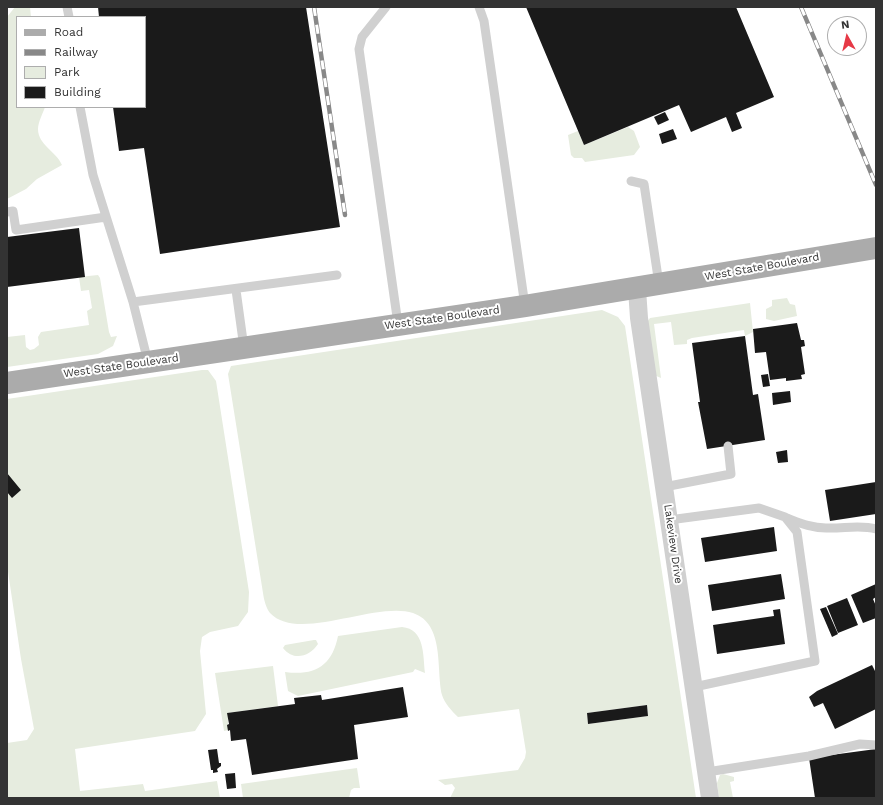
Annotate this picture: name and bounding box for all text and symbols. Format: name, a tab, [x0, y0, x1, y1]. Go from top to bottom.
legend	[16, 16, 146, 108]
north arrow	[827, 16, 867, 56]
text: N	[840, 18, 850, 32]
text: Road	[54, 25, 83, 39]
text: Railway	[54, 45, 98, 59]
text: Park	[54, 65, 80, 79]
text: Building	[54, 85, 101, 99]
street label: West State Boulevard	[704, 250, 820, 284]
street label: West State Boulevard	[384, 303, 500, 333]
street label: West State Boulevard	[63, 351, 179, 381]
street label: Lakeview Drive	[661, 503, 685, 585]

